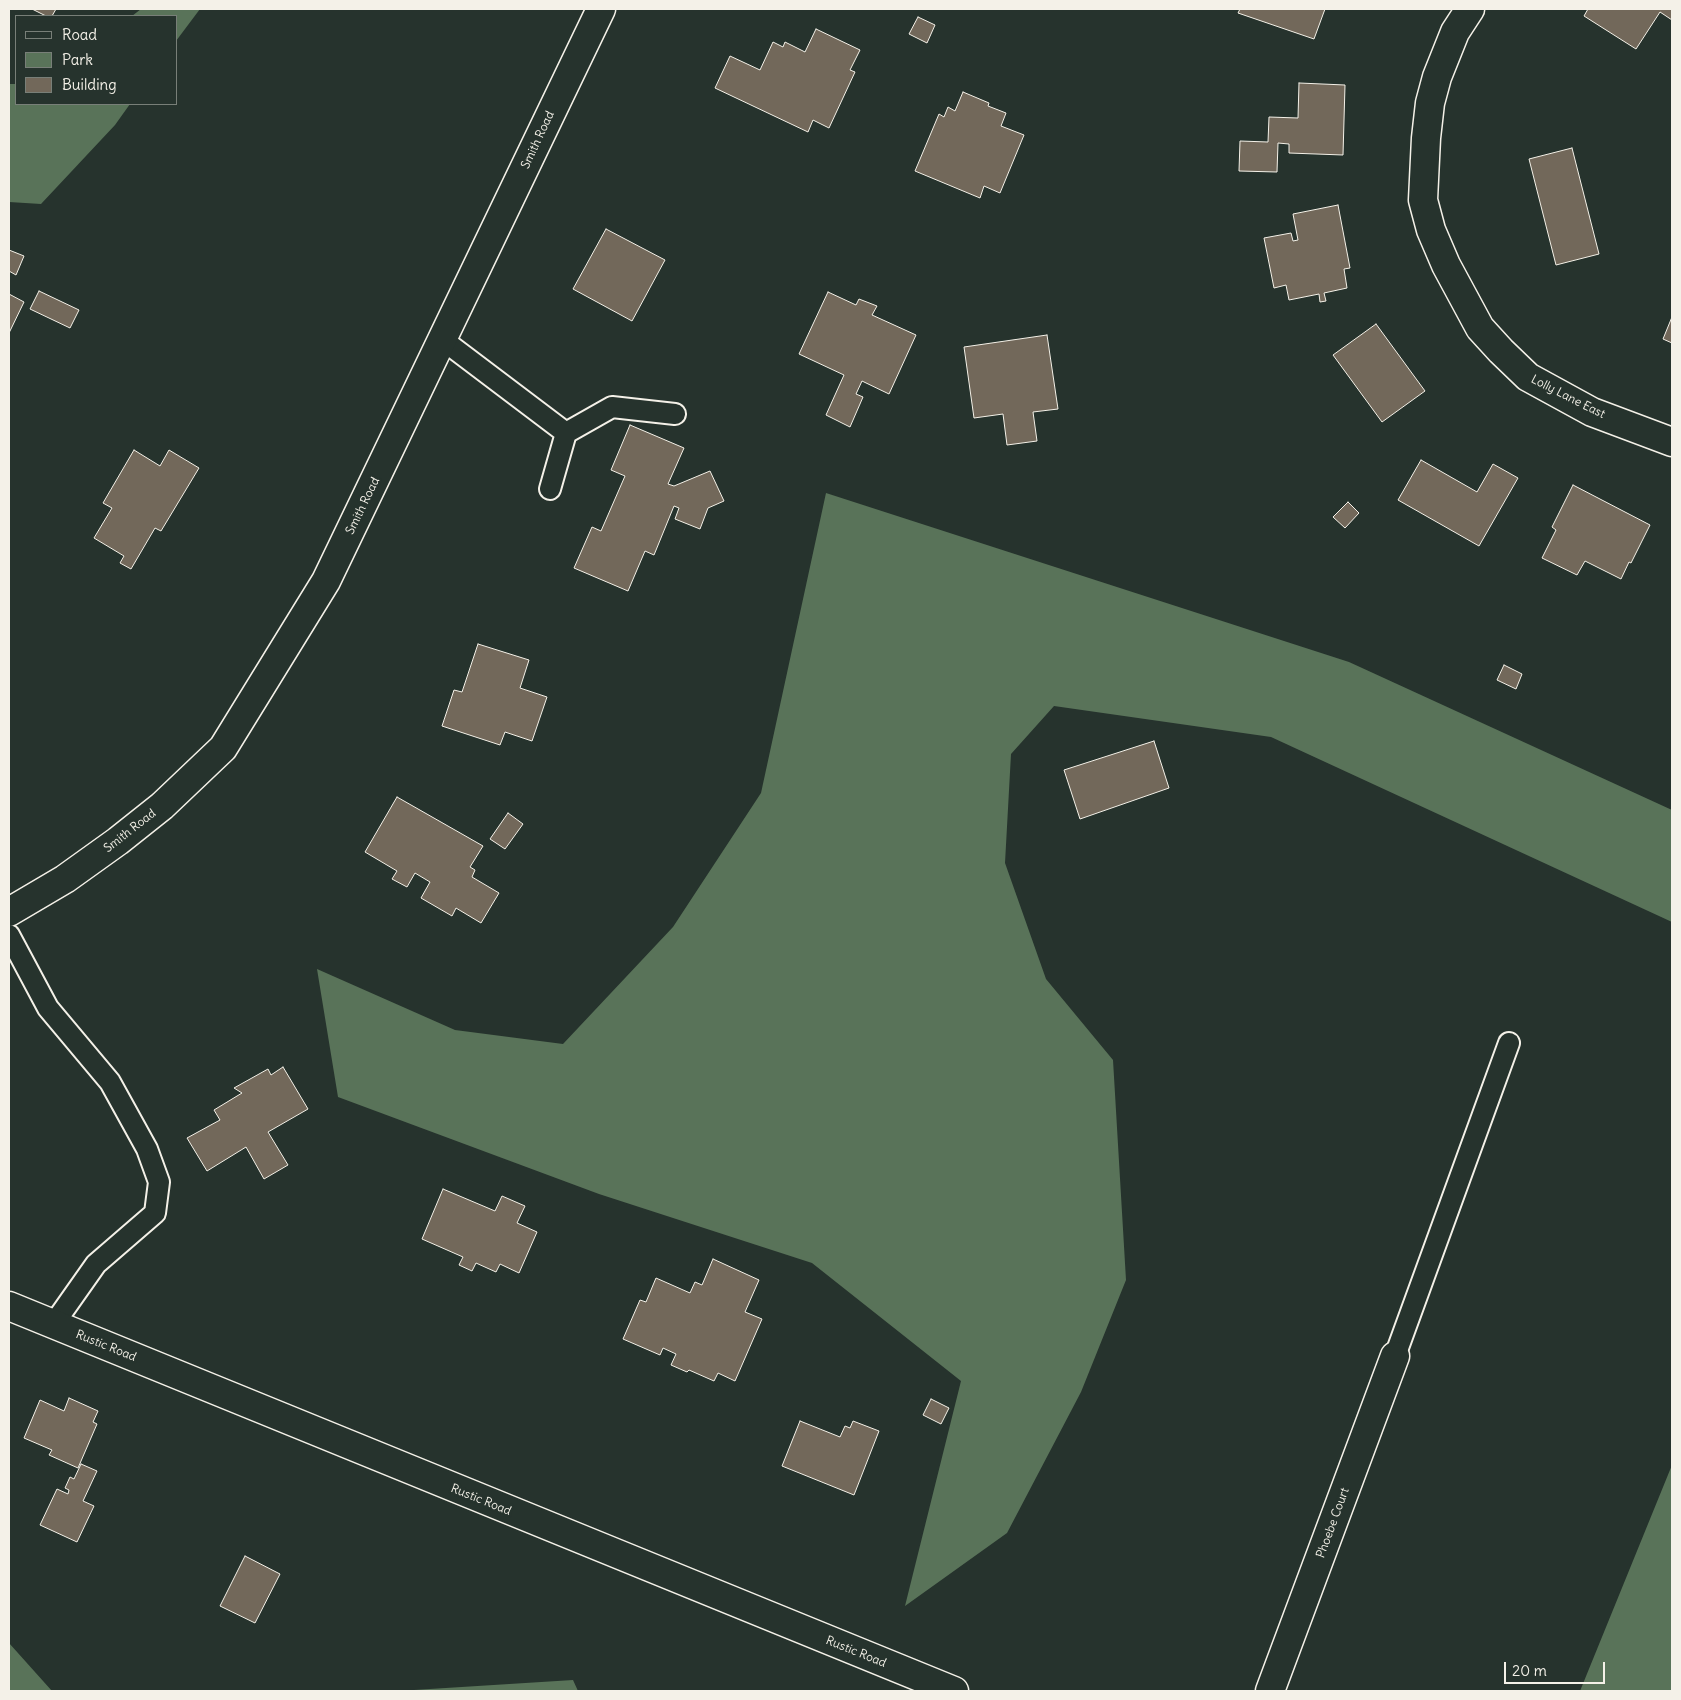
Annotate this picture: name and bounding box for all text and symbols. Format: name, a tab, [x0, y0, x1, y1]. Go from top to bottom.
legend	[15, 15, 178, 105]
text: Road	[62, 25, 97, 44]
text: Park	[62, 50, 93, 69]
text: Building	[62, 75, 117, 94]
street label: Smith Road	[518, 109, 558, 171]
street label: Lolly Lane East	[1529, 372, 1607, 422]
street label: Smith Road	[343, 475, 383, 537]
street label: Smith Road	[101, 806, 159, 856]
street label: Rustic Road	[74, 1327, 138, 1365]
street label: Rustic Road	[449, 1481, 513, 1519]
street label: Phoebe Court	[1314, 1486, 1352, 1560]
street label: Rustic Road	[824, 1633, 888, 1671]
scale bar	[1506, 1652, 1607, 1684]
text: 20 m	[1512, 1661, 1547, 1680]

